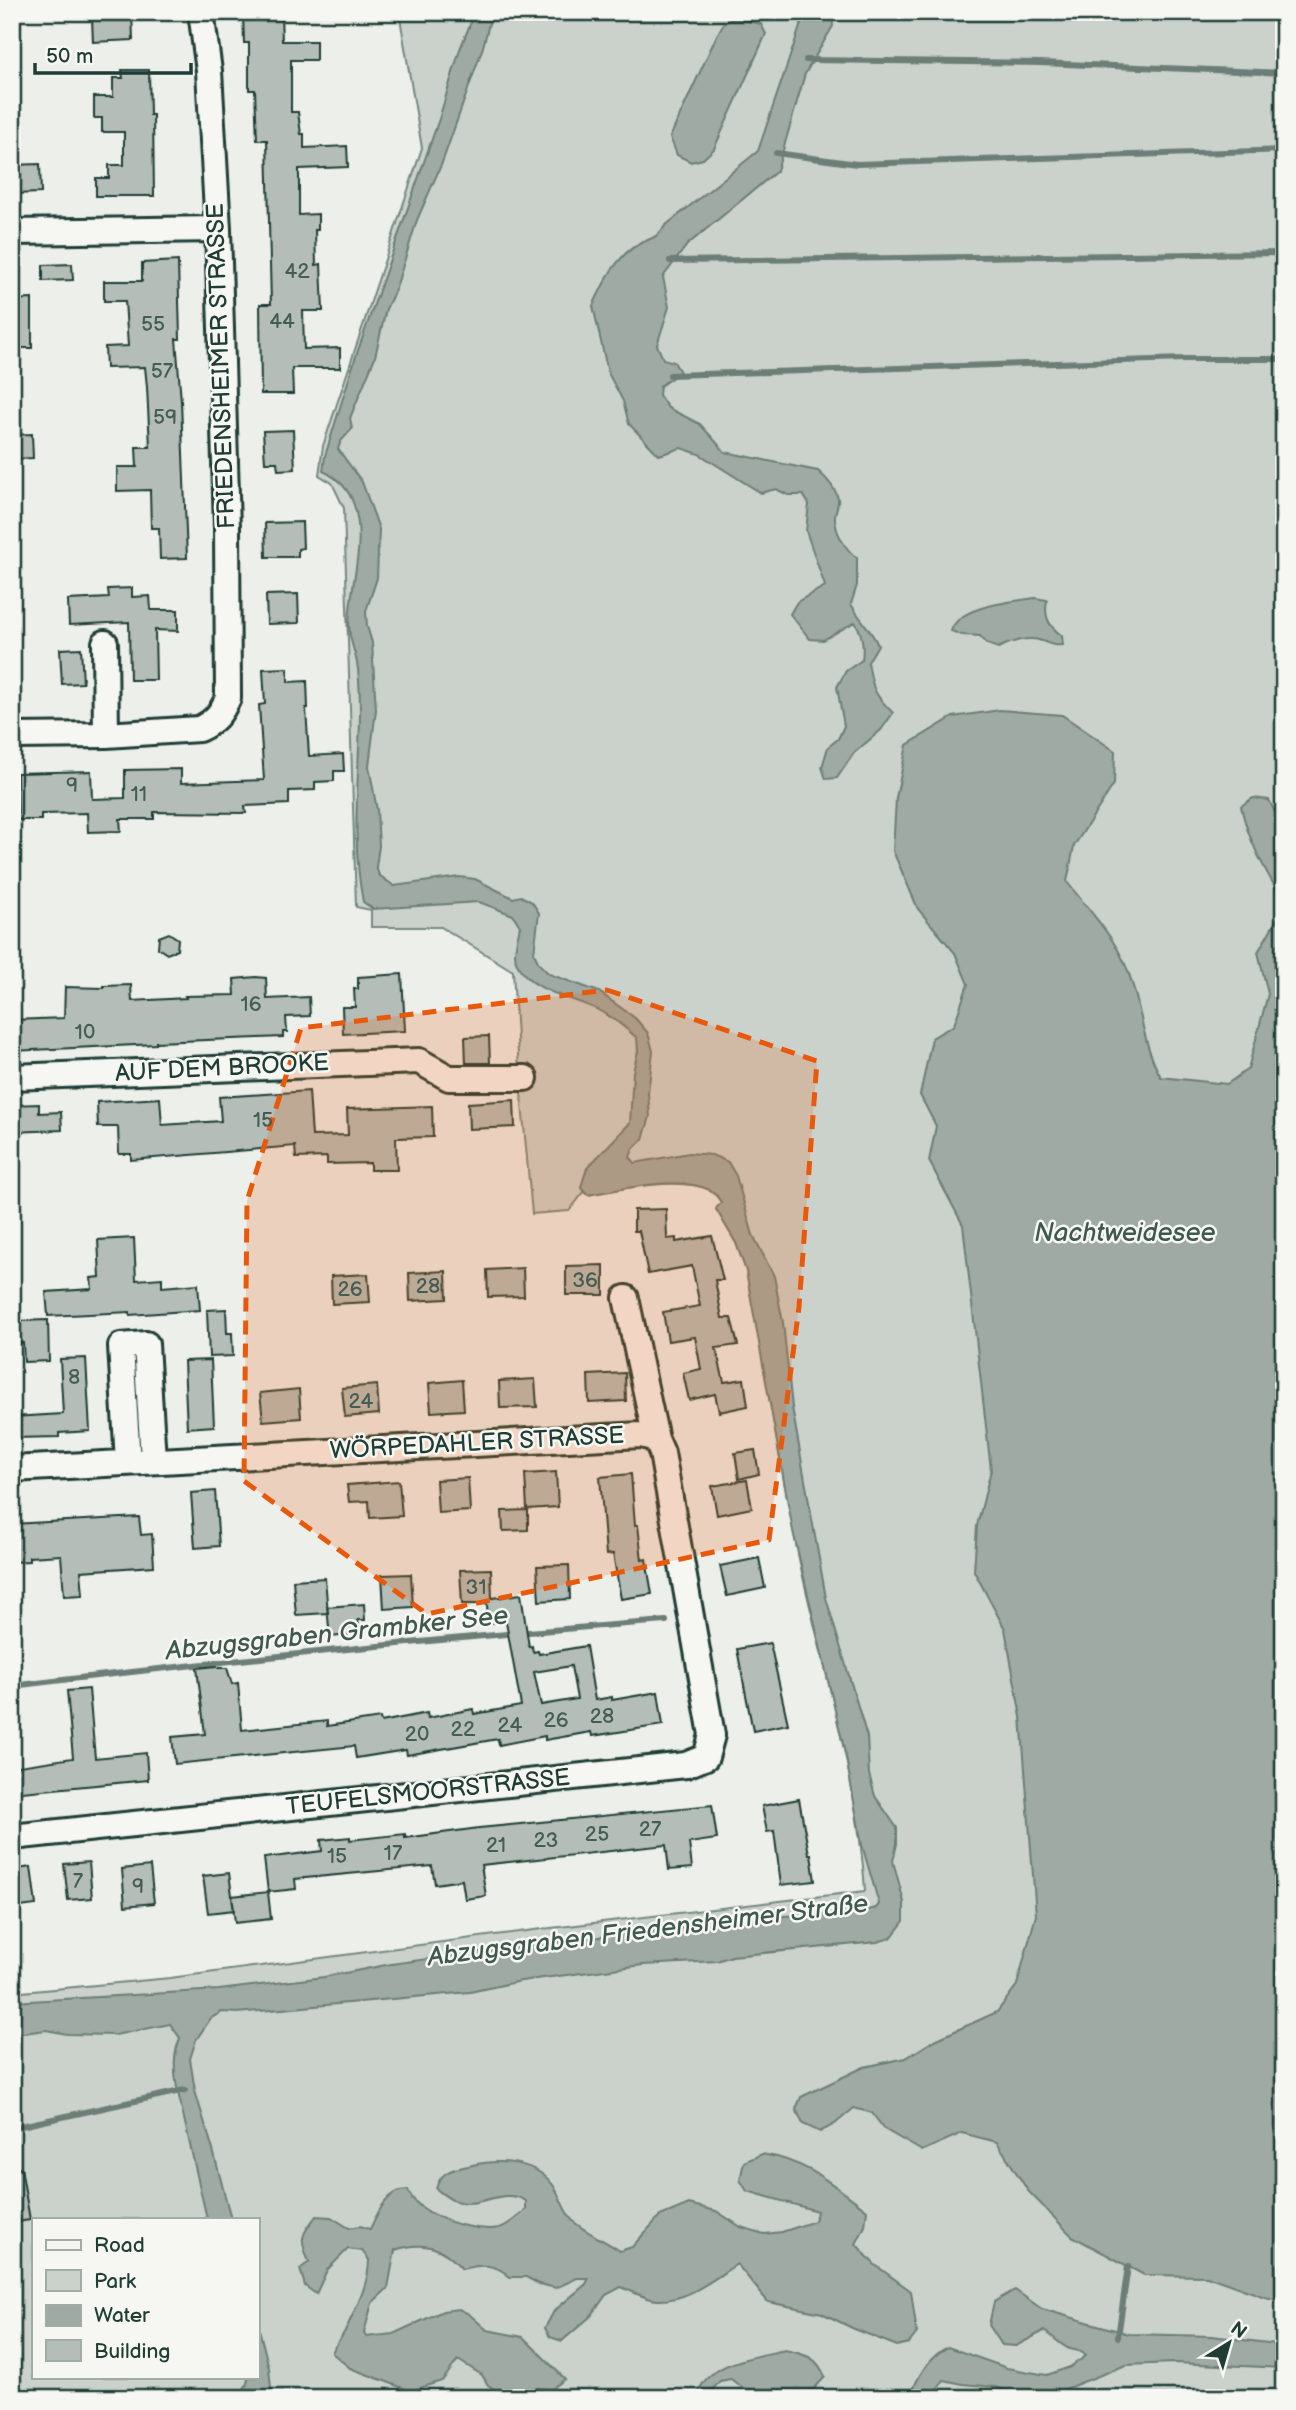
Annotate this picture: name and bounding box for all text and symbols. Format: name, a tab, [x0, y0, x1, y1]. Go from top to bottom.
scale bar	[35, 32, 191, 76]
text: 50 m	[46, 44, 93, 69]
street label: FRIEDENSHEIMER STRASSE	[201, 203, 241, 529]
house number: 42	[284, 259, 310, 284]
house number: 44	[269, 309, 295, 334]
house number: 55	[141, 312, 165, 337]
house number: 57	[151, 359, 174, 384]
house number: 59	[153, 405, 177, 430]
house number: 9	[66, 773, 78, 798]
house number: 11	[131, 782, 147, 807]
house number: 16	[241, 992, 262, 1017]
house number: 10	[75, 1020, 95, 1045]
street label: AUF DEM BROOKE	[114, 1048, 330, 1088]
house number: 15	[253, 1108, 273, 1133]
water label: Nachtweidesee	[1034, 1218, 1216, 1249]
house number: 36	[572, 1268, 598, 1293]
house number: 28	[416, 1274, 440, 1299]
house number: 26	[337, 1277, 363, 1302]
house number: 8	[68, 1365, 80, 1390]
house number: 24	[349, 1389, 374, 1414]
street label: WÖRPEDAHLER STRASSE	[329, 1421, 625, 1465]
house number: 31	[465, 1575, 487, 1600]
water label: Abzugsgraben Grambker See	[162, 1601, 510, 1668]
house number: 28	[590, 1704, 614, 1729]
house number: 26	[543, 1708, 569, 1733]
house number: 24	[498, 1713, 523, 1738]
house number: 22	[451, 1717, 476, 1742]
house number: 20	[405, 1722, 429, 1747]
street label: TEUFELSMOORSTRASSE	[285, 1763, 571, 1821]
house number: 27	[639, 1817, 662, 1842]
house number: 25	[585, 1822, 609, 1847]
house number: 23	[534, 1828, 558, 1853]
house number: 21	[486, 1833, 506, 1858]
house number: 17	[384, 1841, 403, 1866]
house number: 15	[327, 1844, 347, 1869]
house number: 7	[73, 1869, 84, 1894]
house number: 9	[132, 1874, 144, 1899]
water label: Abzugsgraben Friedensheimer Straße	[424, 1889, 870, 1974]
legend	[32, 2218, 259, 2378]
text: Road	[94, 2233, 145, 2258]
text: Park	[94, 2269, 137, 2294]
text: Water	[94, 2303, 150, 2328]
north arrow	[1194, 2308, 1264, 2378]
text: N	[1226, 2317, 1251, 2344]
text: Building	[94, 2339, 170, 2364]

